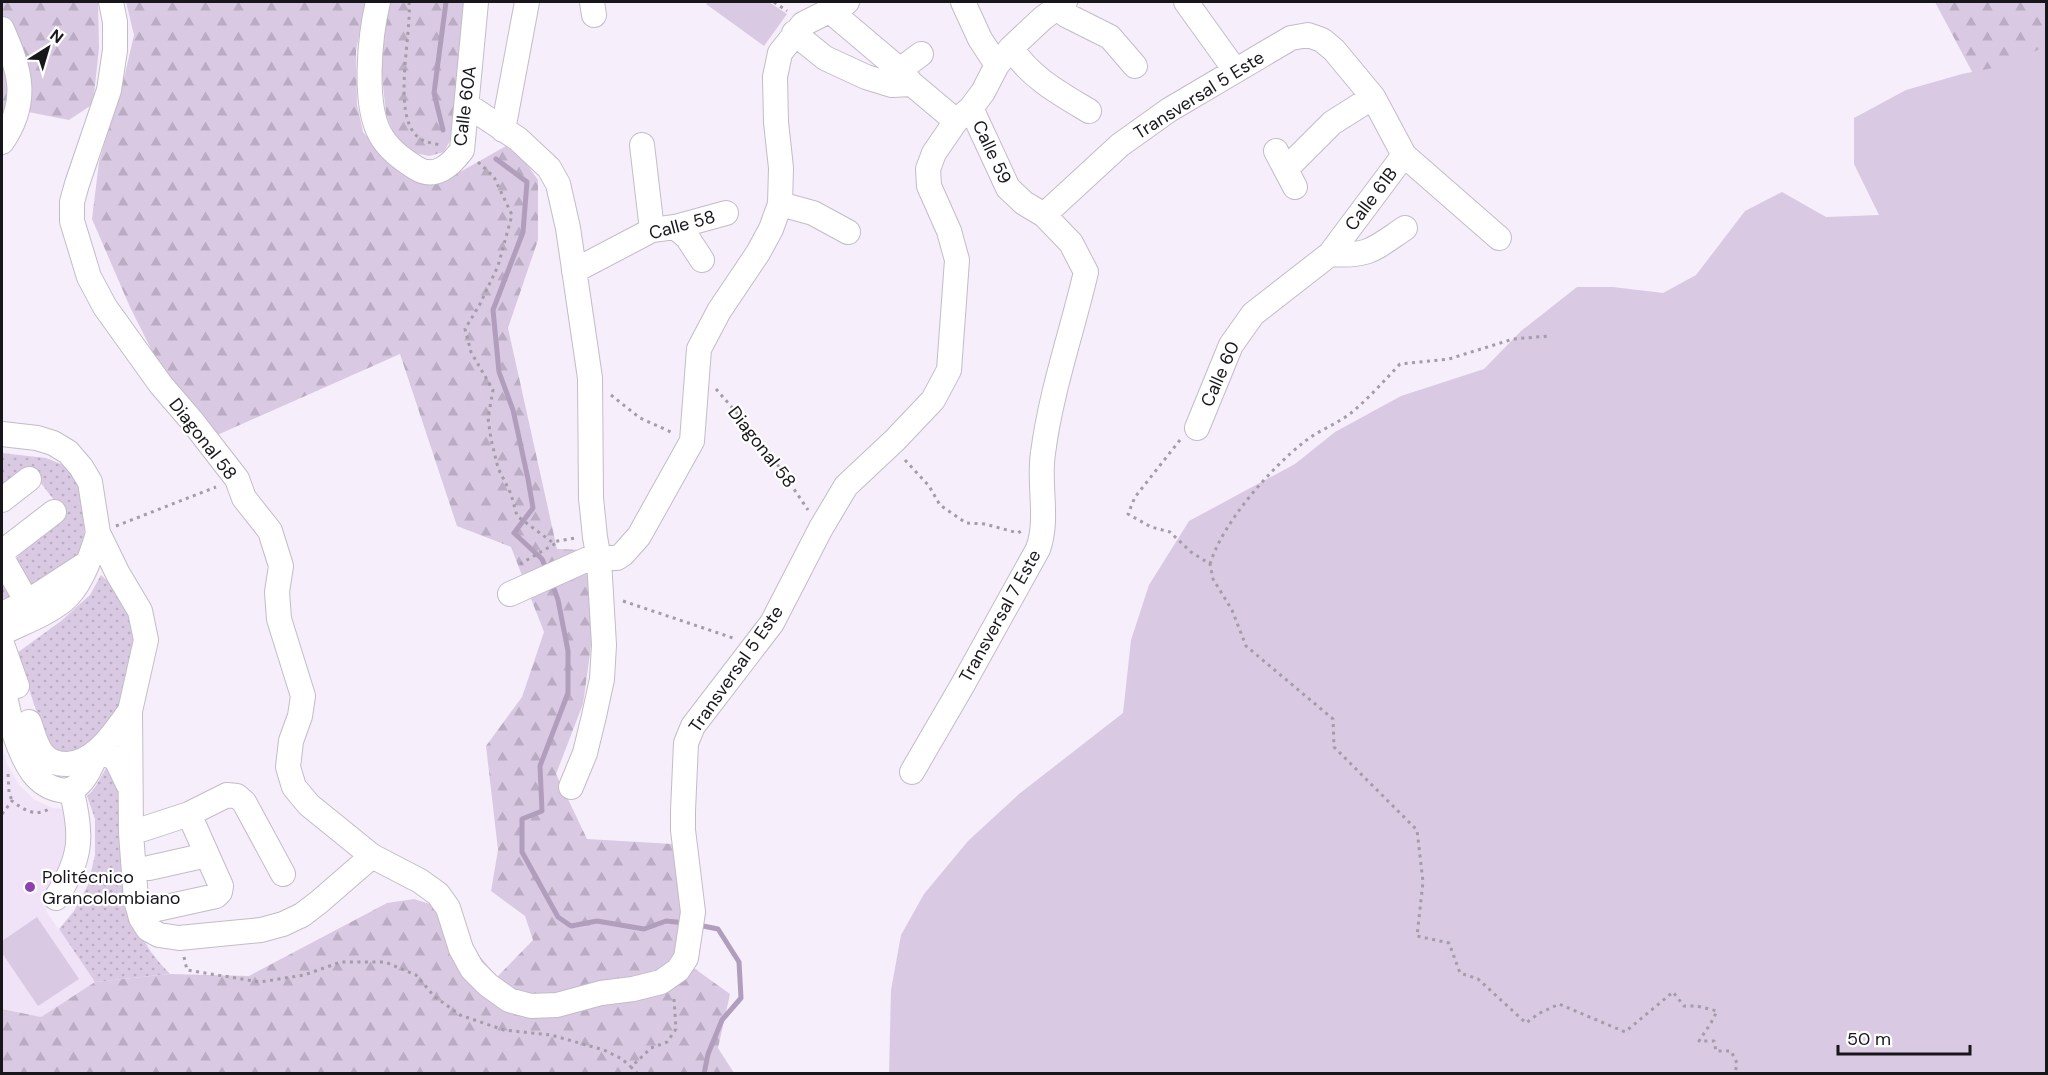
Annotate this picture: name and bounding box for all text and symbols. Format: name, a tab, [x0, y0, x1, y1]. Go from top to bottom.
north arrow	[18, 18, 78, 78]
text: N	[46, 25, 68, 48]
street label: Transversal 5 Este	[1129, 45, 1269, 145]
street label: Calle 60A	[448, 65, 482, 147]
street label: Calle 59	[967, 116, 1017, 188]
street label: Calle 61B	[1339, 162, 1403, 236]
street label: Calle 58	[646, 205, 718, 245]
street label: Calle 60	[1195, 337, 1245, 411]
street label: Diagonal 58	[163, 393, 243, 485]
street label: Diagonal 58	[722, 401, 802, 493]
street label: Transversal 7 Este	[954, 545, 1046, 687]
street label: Transversal 5 Este	[683, 601, 789, 737]
place label: Politécnico Grancolombiano	[42, 865, 181, 910]
marker: Politécnico Grancolombiano	[23, 880, 37, 894]
scale bar	[1838, 1018, 1970, 1056]
text: 50 m	[1847, 1027, 1891, 1051]

